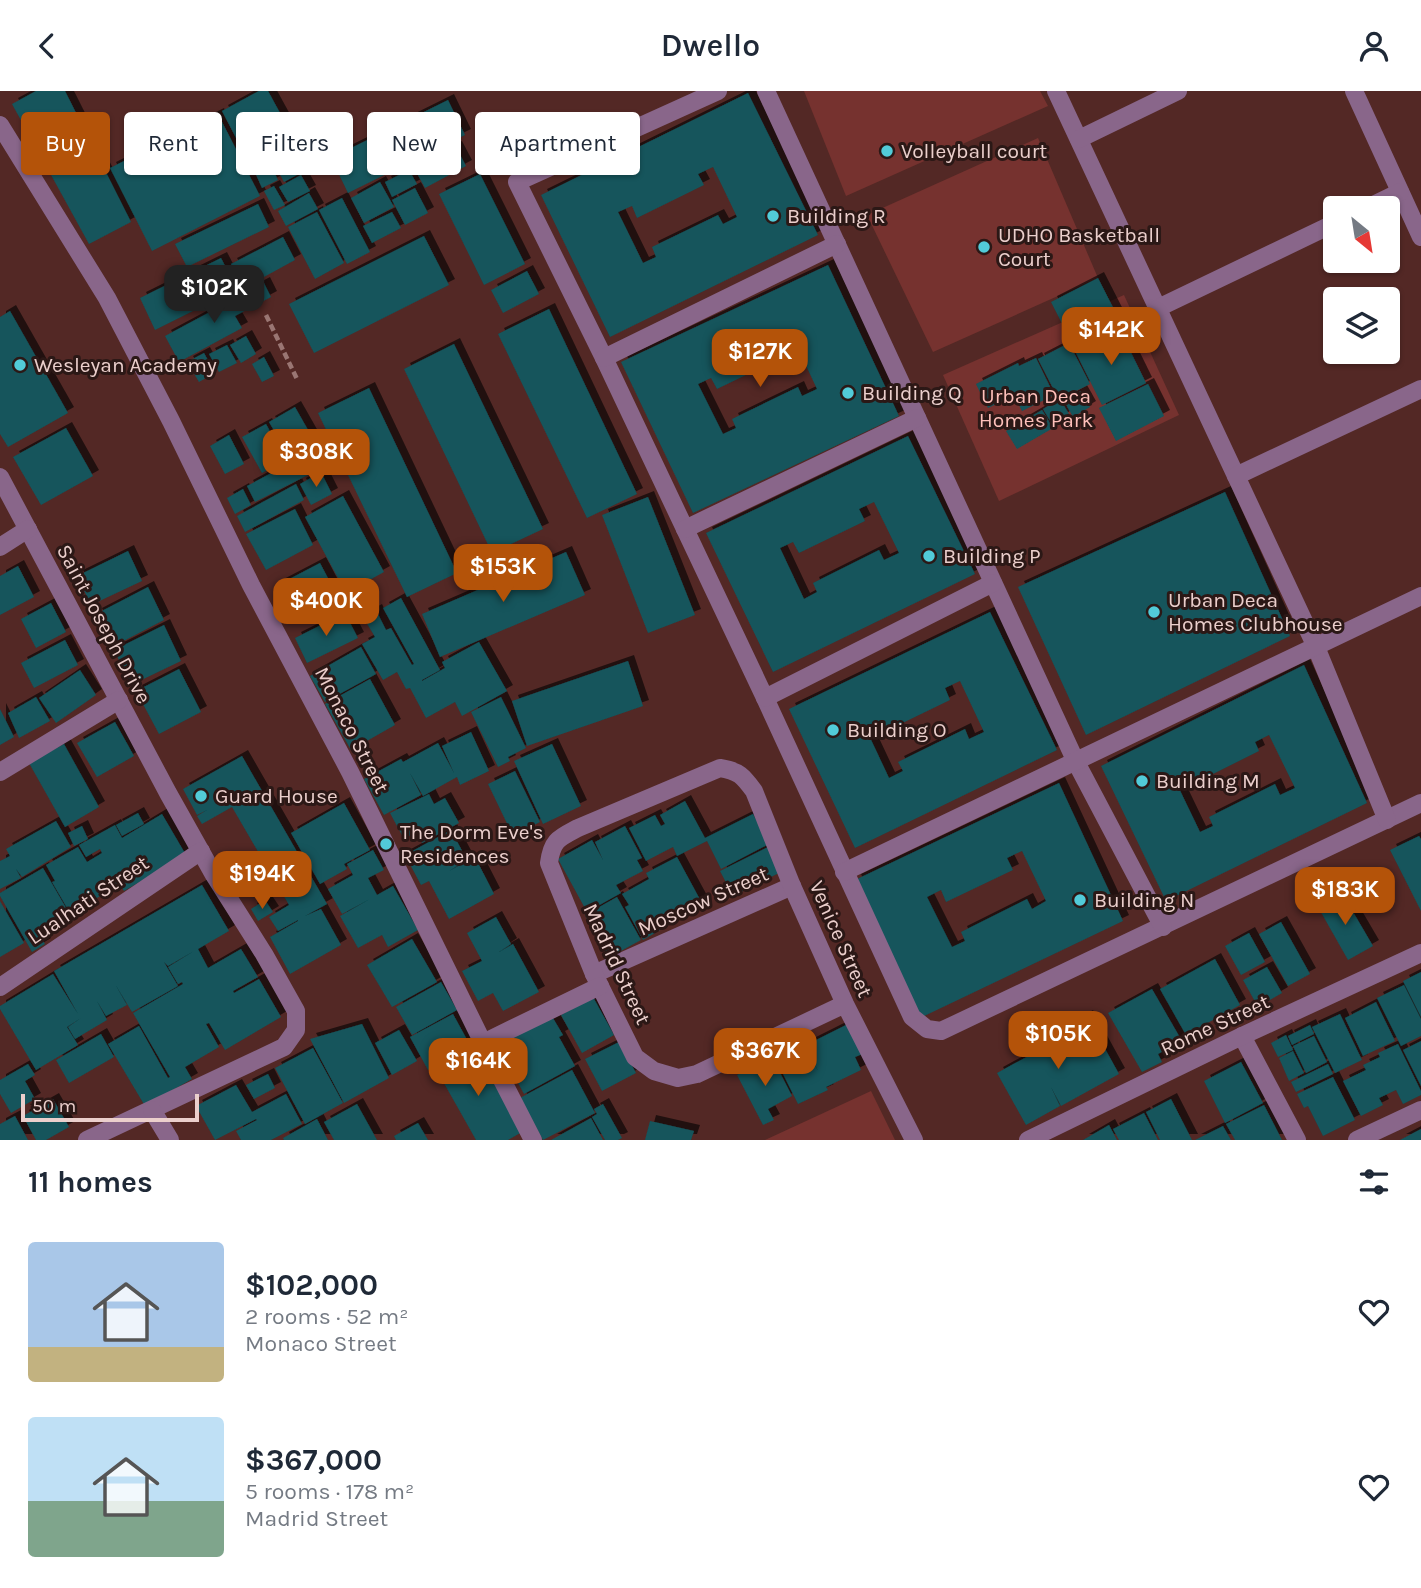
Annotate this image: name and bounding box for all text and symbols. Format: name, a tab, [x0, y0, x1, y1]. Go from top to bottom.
icon: back	[28, 27, 66, 65]
text: Dwello	[661, 27, 760, 64]
icon: person	[1355, 27, 1393, 65]
chip: Buy	[21, 112, 110, 175]
chip: Rent	[124, 112, 222, 175]
chip: Filters	[236, 112, 353, 175]
chip: New	[367, 112, 461, 175]
chip: Apartment	[475, 112, 640, 175]
place label: Volleyball court	[901, 139, 1047, 163]
marker: Volleyball court	[879, 143, 895, 159]
north arrow	[1323, 196, 1400, 273]
map controls	[1323, 196, 1400, 364]
place label: Building R	[787, 204, 886, 228]
marker: Building R	[765, 208, 781, 224]
place label: UDHO Basketball Court	[998, 223, 1160, 271]
marker: UDHO Basketball Court	[976, 239, 992, 255]
pin: $102K	[165, 265, 263, 325]
text: $102K	[180, 274, 248, 301]
button: layers	[1323, 287, 1400, 364]
pin: $142K	[1062, 307, 1160, 367]
text: $142K	[1078, 316, 1144, 343]
pin: $127K	[711, 329, 809, 389]
text: $127K	[728, 338, 792, 365]
place label: Wesleyan Academy	[34, 353, 217, 377]
marker: Wesleyan Academy	[12, 357, 28, 373]
place label: Building Q	[862, 381, 962, 405]
park label: Urban Deca Homes Park	[979, 384, 1093, 432]
marker: Building Q	[840, 385, 856, 401]
pin: $308K	[267, 429, 365, 489]
text: $308K	[279, 438, 353, 465]
street label: Saint Joseph Drive	[52, 540, 156, 708]
place label: Building P	[943, 544, 1041, 568]
pin: $153K	[454, 545, 552, 604]
marker: Building P	[921, 548, 937, 564]
text: $153K	[470, 553, 536, 580]
pin: $400K	[277, 579, 375, 638]
text: $400K	[289, 587, 363, 614]
place label: Urban Deca Homes Clubhouse	[1168, 588, 1343, 636]
marker: Urban Deca Homes Clubhouse	[1146, 604, 1162, 620]
street label: Monaco Street	[310, 663, 394, 797]
place label: Building O	[847, 718, 947, 742]
marker: Building O	[825, 722, 841, 738]
place label: Building M	[1156, 769, 1260, 793]
marker: Building M	[1134, 773, 1150, 789]
place label: Guard House	[215, 784, 338, 808]
marker: Guard House	[193, 788, 209, 804]
place label: The Dorm Eve's Residences	[400, 820, 544, 868]
marker: The Dorm Eve's Residences	[378, 836, 394, 852]
street label: Lualhati Street	[23, 851, 153, 949]
pin: $194K	[213, 851, 311, 911]
text: $194K	[229, 860, 295, 887]
street label: Moscow Street	[634, 861, 772, 941]
pin: $183K	[1296, 867, 1394, 927]
text: $183K	[1311, 876, 1379, 903]
street label: Venice Street	[805, 877, 877, 1001]
place label: Building N	[1094, 888, 1195, 912]
marker: Building N	[1072, 892, 1088, 908]
street label: Madrid Street	[579, 900, 656, 1028]
street label: Rome Street	[1157, 989, 1273, 1061]
pin: $105K	[1009, 1011, 1107, 1071]
text: $105K	[1024, 1020, 1092, 1047]
pin: $367K	[716, 1028, 814, 1088]
text: $367K	[730, 1037, 800, 1064]
pin: $164K	[429, 1039, 527, 1098]
text: $164K	[445, 1047, 511, 1074]
scale bar	[21, 1091, 200, 1123]
text: 50 m	[32, 1095, 76, 1117]
icon: filters	[1355, 1163, 1393, 1201]
text: 11 homes	[28, 1164, 153, 1200]
text: $102,000	[245, 1267, 378, 1303]
icon: home	[84, 1270, 168, 1354]
icon: heart	[1355, 1293, 1393, 1331]
text: 2 rooms · 52 m²	[245, 1303, 408, 1330]
text: Monaco Street	[245, 1330, 397, 1357]
text: $367,000	[245, 1442, 382, 1478]
icon: home	[84, 1445, 168, 1529]
icon: heart	[1355, 1468, 1393, 1506]
text: 5 rooms · 178 m²	[245, 1478, 414, 1505]
text: Madrid Street	[245, 1505, 388, 1532]

